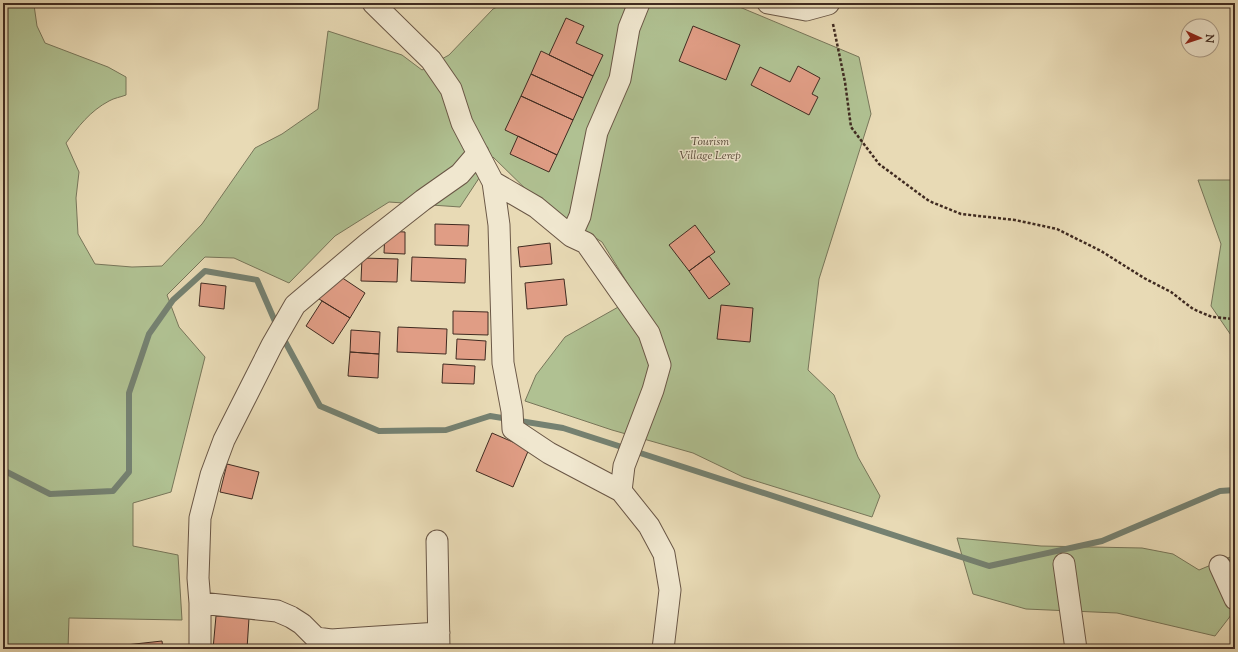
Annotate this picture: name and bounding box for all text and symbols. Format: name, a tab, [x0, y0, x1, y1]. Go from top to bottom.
north arrow	[1180, 18, 1220, 58]
text: N	[1201, 33, 1217, 43]
park label: Tourism Village Lerep	[679, 133, 741, 165]

